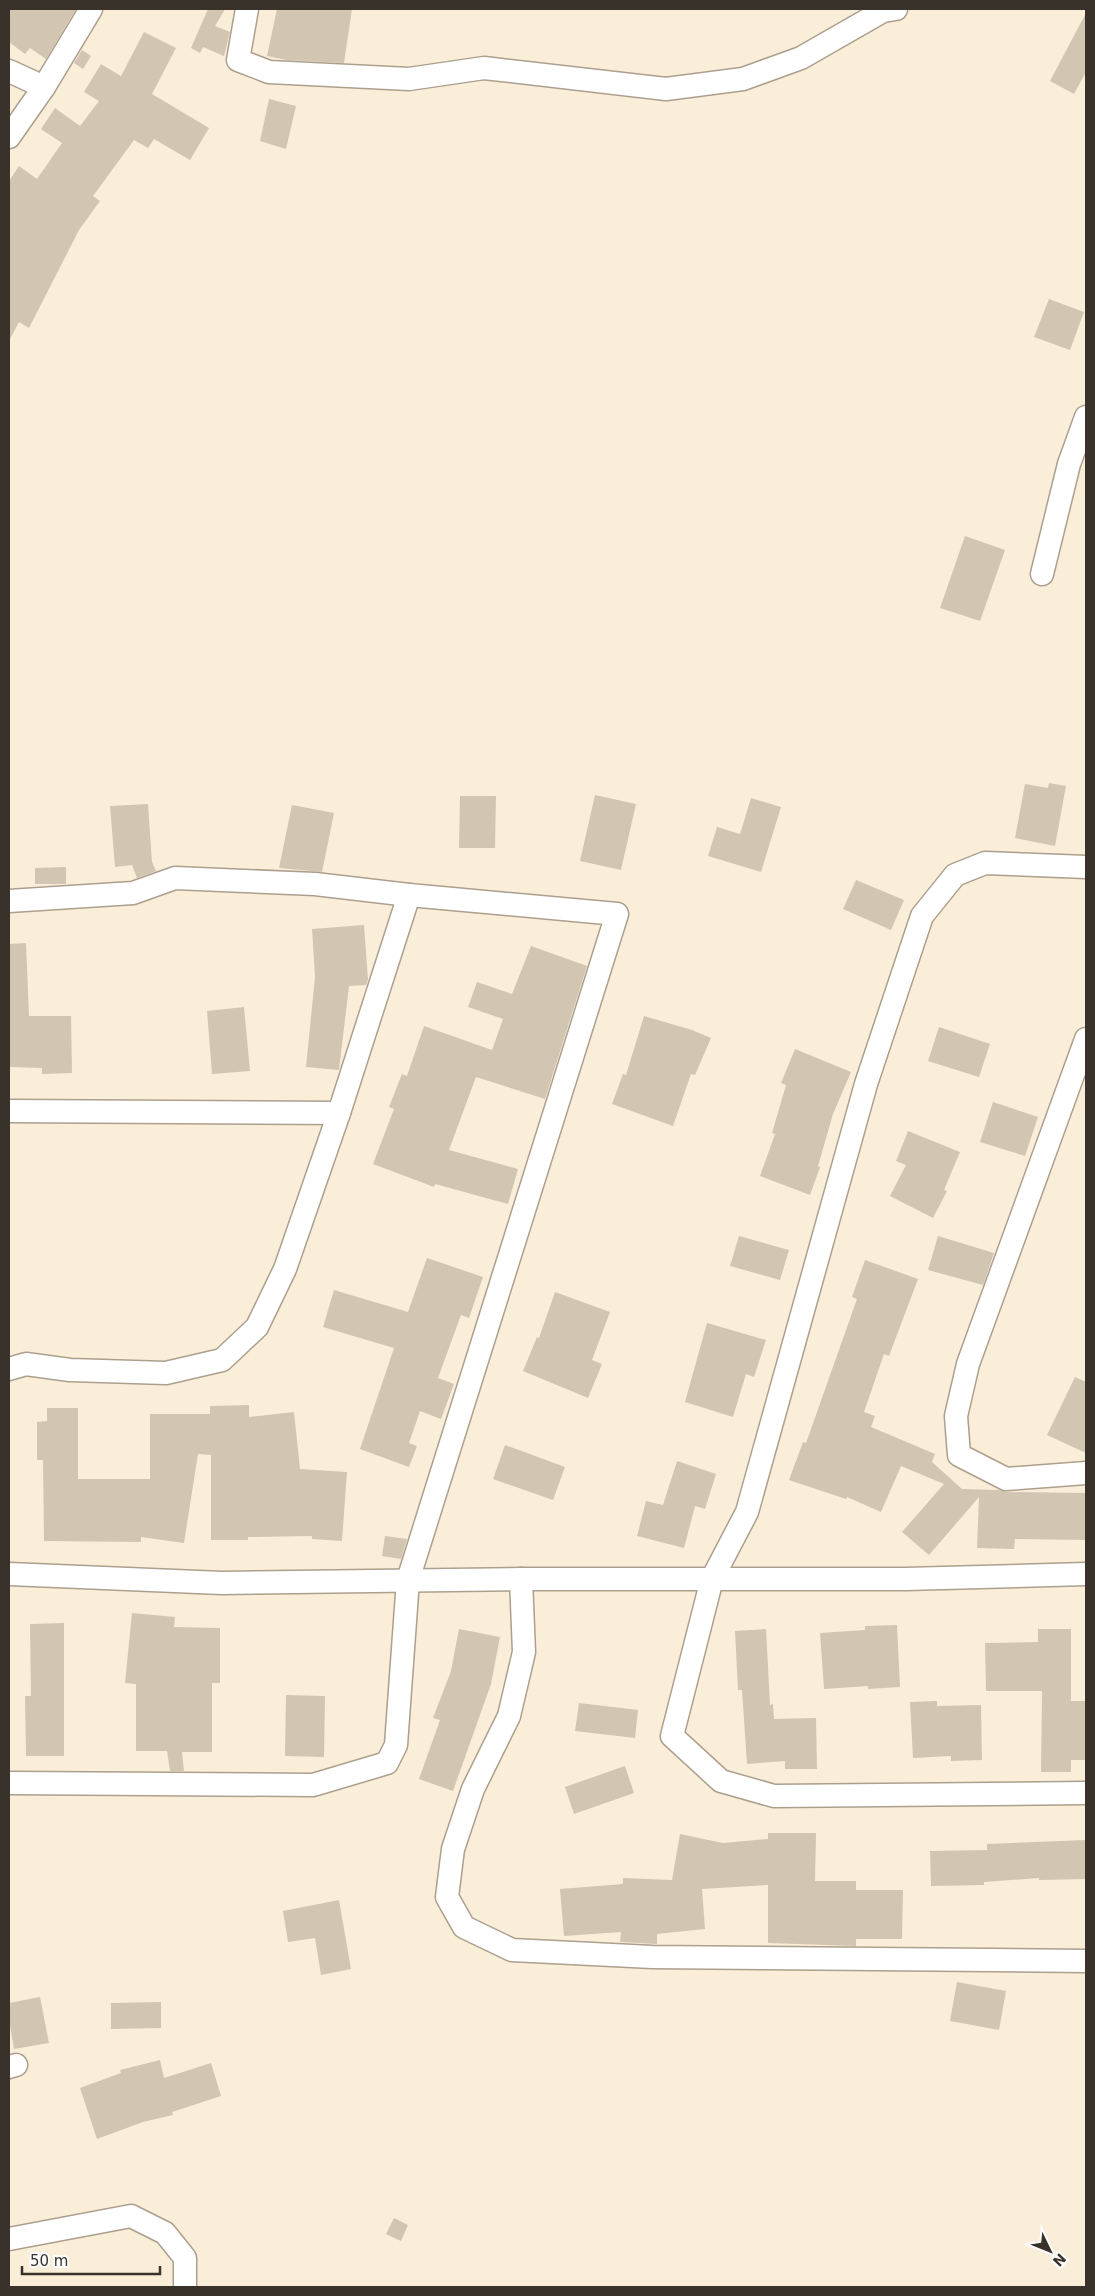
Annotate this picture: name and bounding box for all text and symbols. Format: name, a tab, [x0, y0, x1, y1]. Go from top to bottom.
north arrow	[1025, 2226, 1075, 2276]
scale bar	[22, 2244, 160, 2276]
text: N	[1050, 2250, 1069, 2270]
text: 50 m	[30, 2252, 68, 2270]

